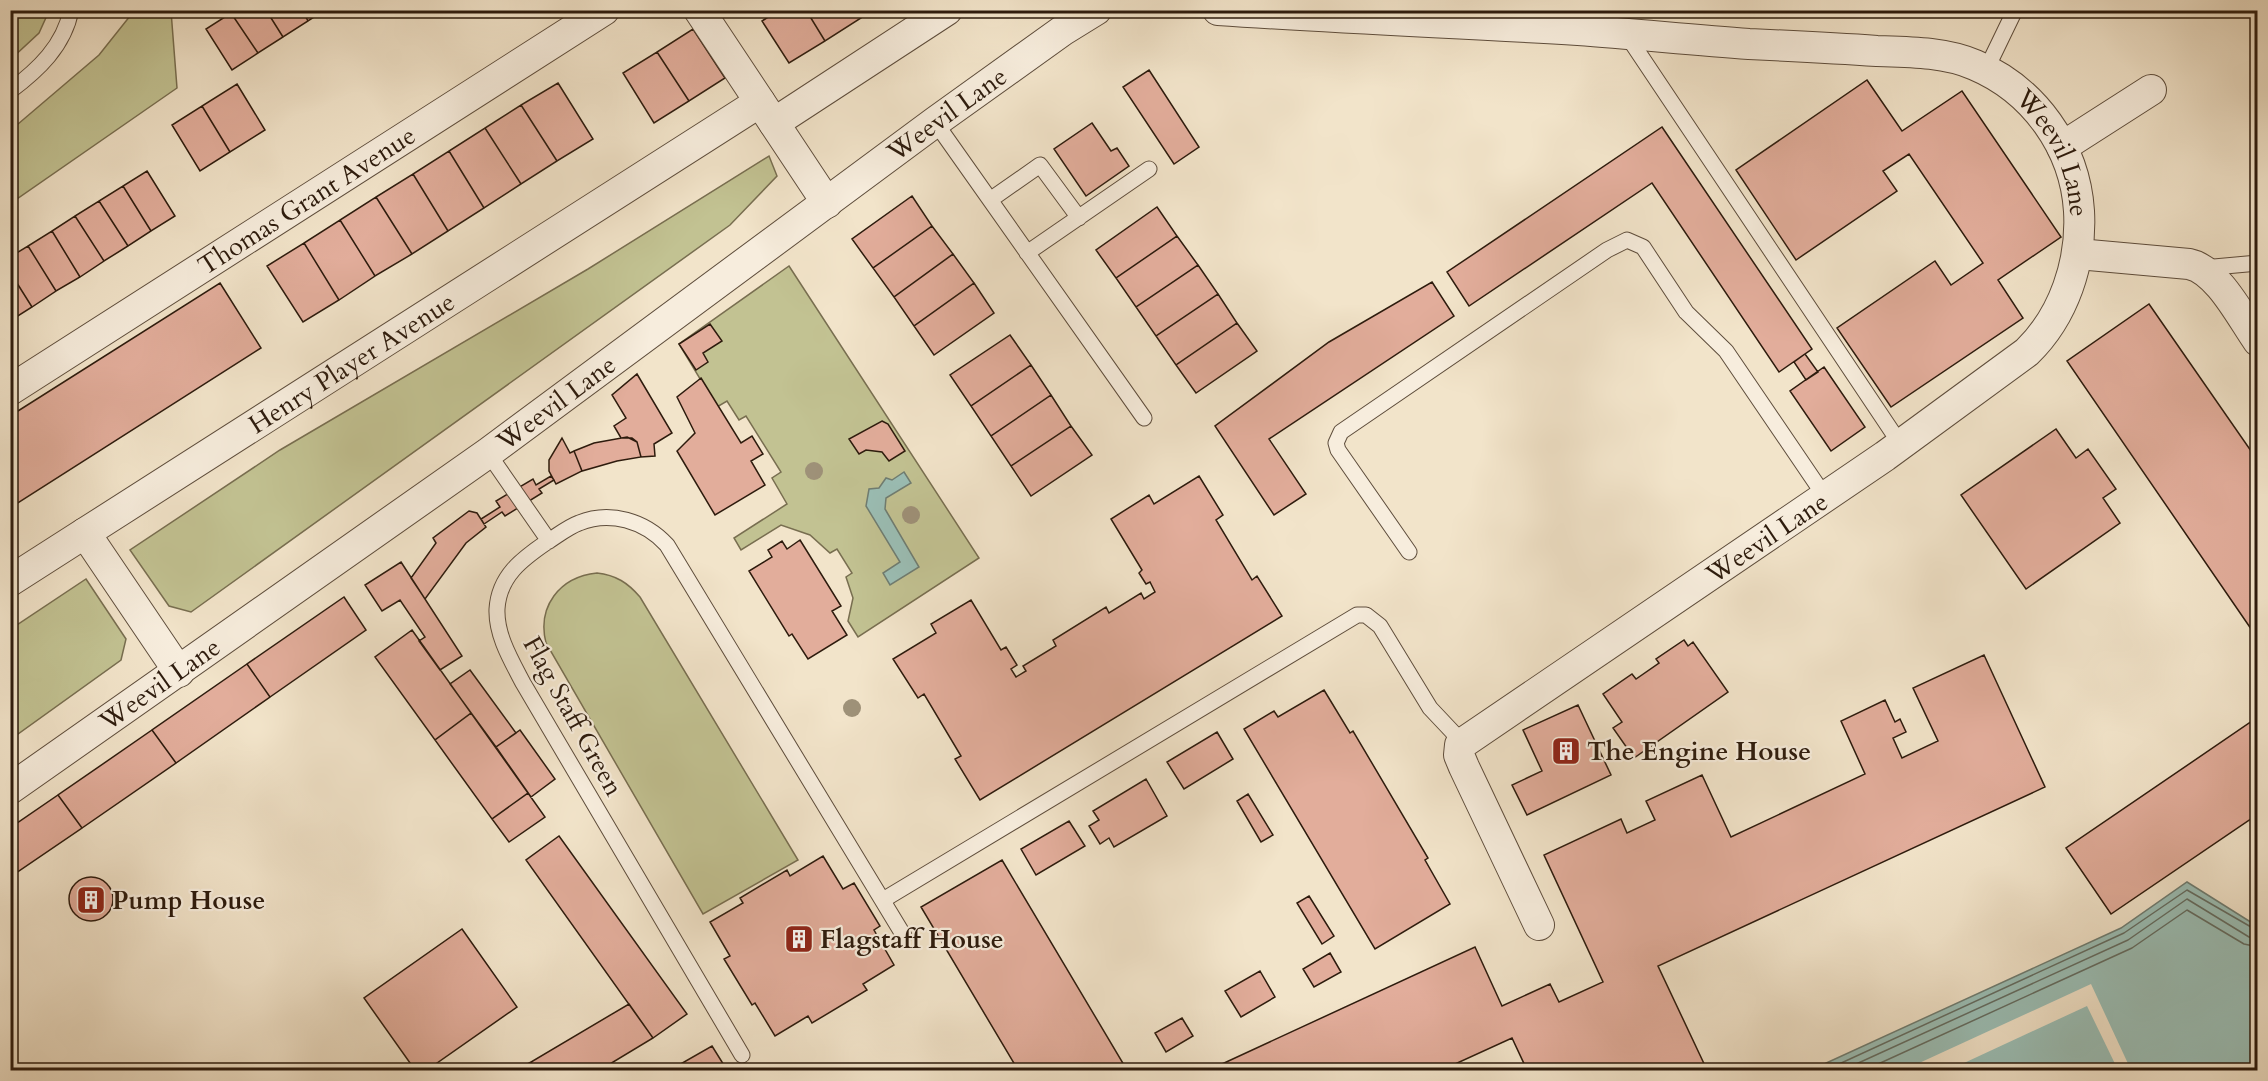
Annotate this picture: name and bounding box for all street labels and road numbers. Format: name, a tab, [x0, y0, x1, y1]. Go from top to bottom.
street label: Weevil Lane	[879, 59, 1014, 170]
street label: Weevil Lane	[2008, 80, 2097, 218]
street label: Thomas Grant Avenue	[191, 118, 422, 283]
street label: Henry Player Avenue	[242, 284, 461, 442]
street label: Weevil Lane	[489, 347, 623, 459]
street label: Weevil Lane	[1698, 484, 1835, 592]
street label: Weevil Lane	[92, 629, 227, 739]
street label: Flag Staff Green	[515, 630, 631, 802]

